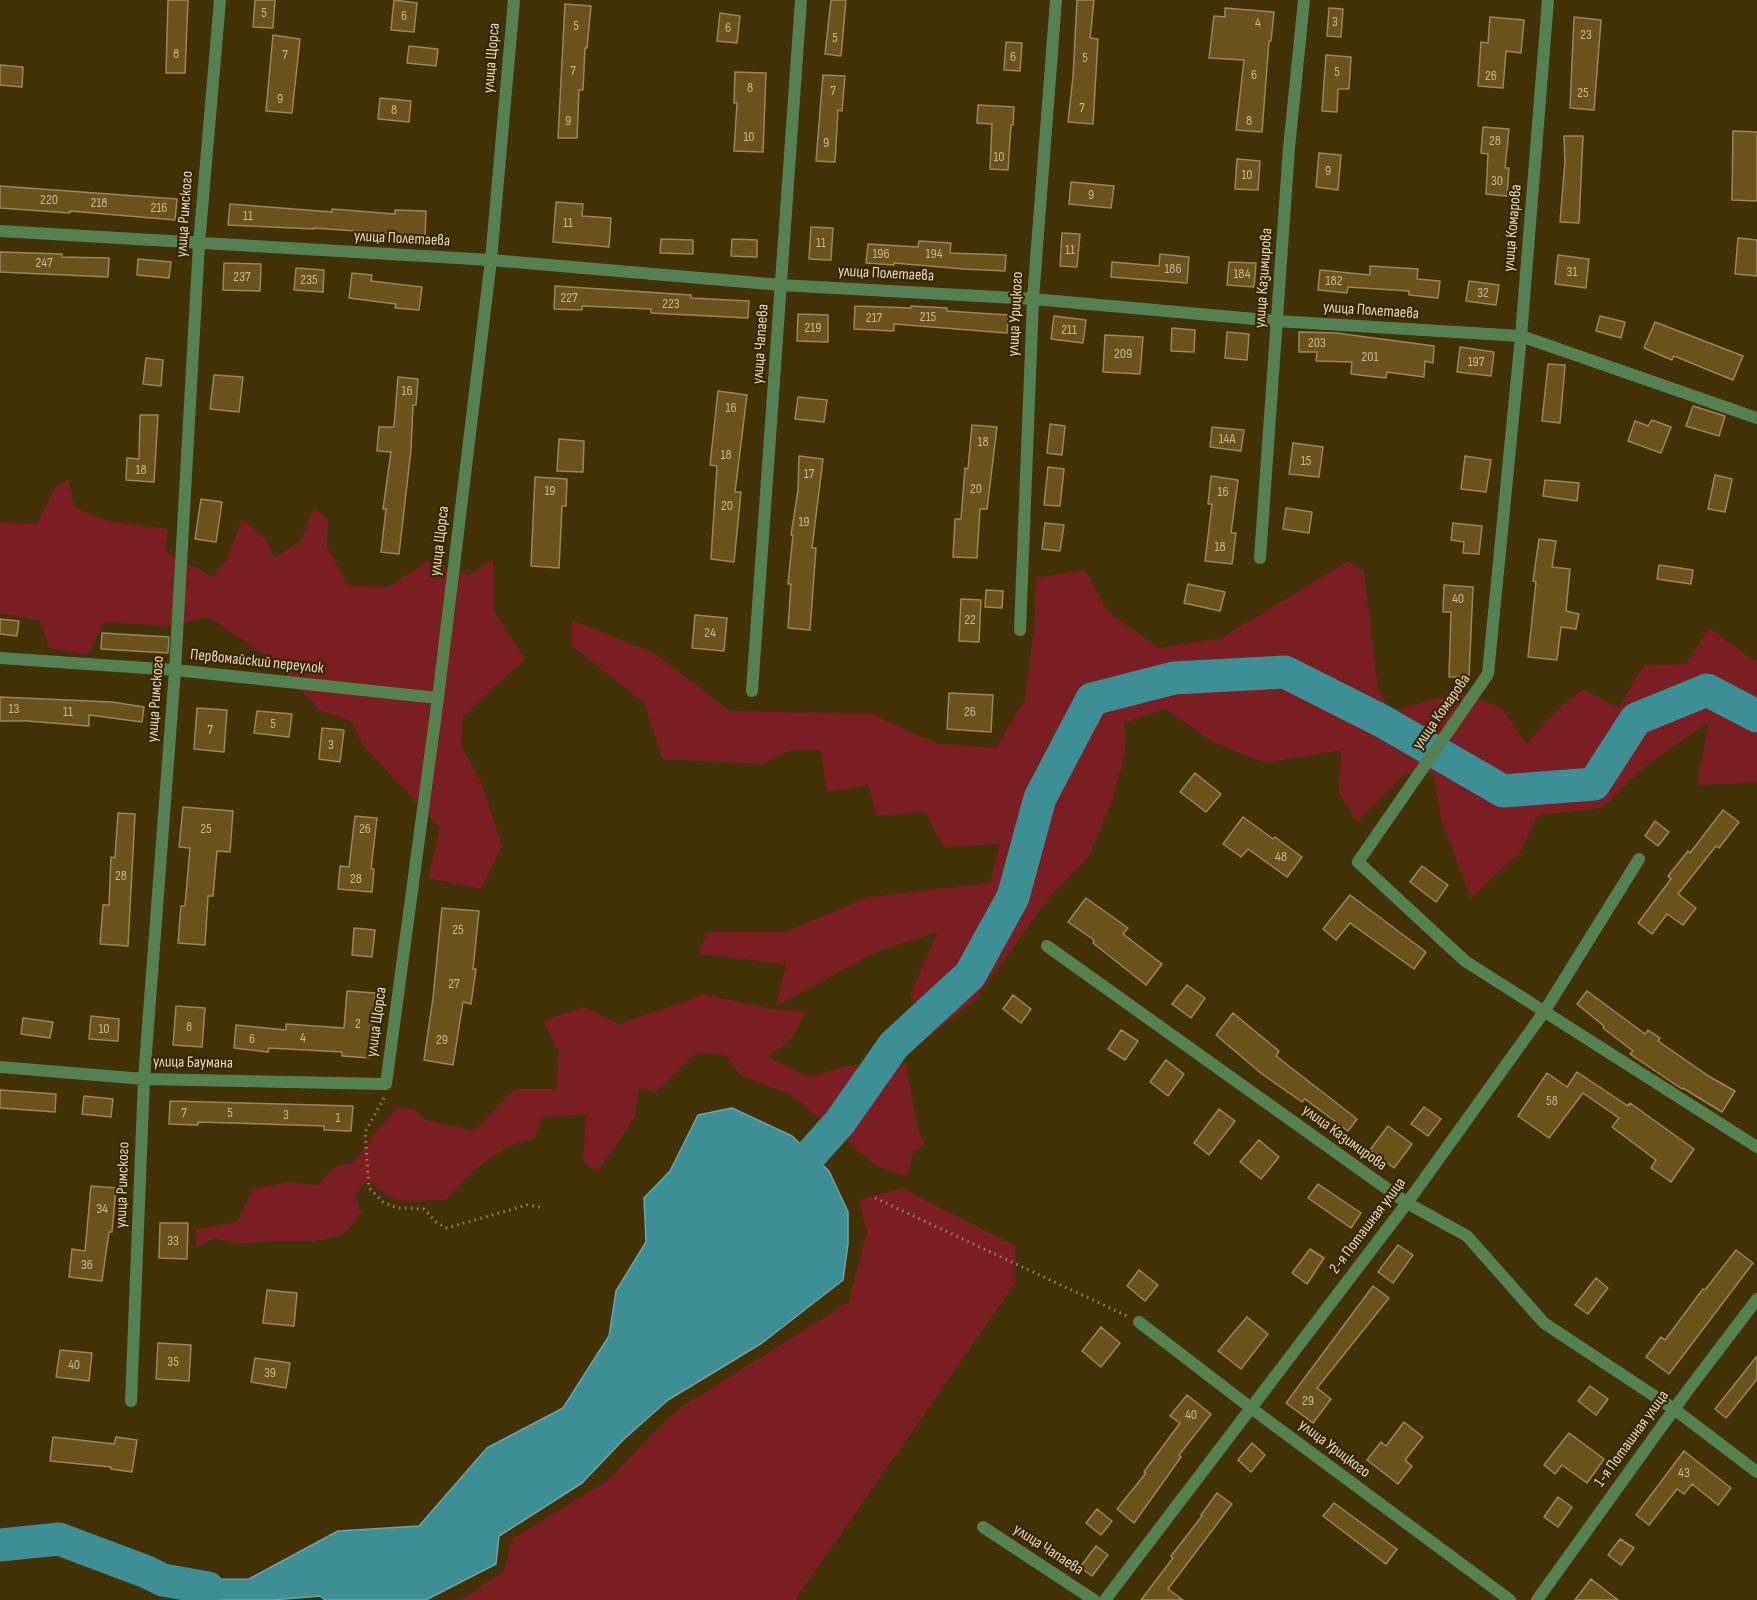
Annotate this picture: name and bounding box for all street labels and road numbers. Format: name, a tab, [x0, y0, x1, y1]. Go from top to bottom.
street label: улица Щорса	[479, 22, 505, 94]
street label: улица Римского	[172, 170, 198, 258]
street label: улица Комарова	[1500, 184, 1526, 272]
street label: улица Полетаева	[353, 227, 451, 251]
street label: улица Казимирова	[1251, 227, 1277, 329]
street label: улица Полетаева	[837, 262, 935, 286]
street label: улица Урицкого	[1004, 271, 1028, 357]
street label: улица Полетаева	[1322, 298, 1420, 324]
street label: улица Чапаева	[749, 303, 773, 385]
street label: улица Щорса	[426, 505, 454, 577]
street label: Первомайский переулок	[189, 645, 325, 679]
street label: улица Римского	[143, 655, 169, 743]
street label: улица Комарова	[1409, 671, 1475, 753]
street label: улица Щорса	[363, 986, 391, 1058]
street label: улица Баумана	[153, 1053, 233, 1073]
street label: улица Казимирова	[1298, 1101, 1390, 1175]
street label: улица Римского	[112, 1141, 134, 1229]
street label: 2-я Поташная улица	[1326, 1174, 1410, 1278]
street label: 1-я Поташная улица	[1591, 1387, 1673, 1491]
street label: улица Урицкого	[1294, 1416, 1374, 1482]
street label: улица Чапаева	[1009, 1520, 1087, 1580]

